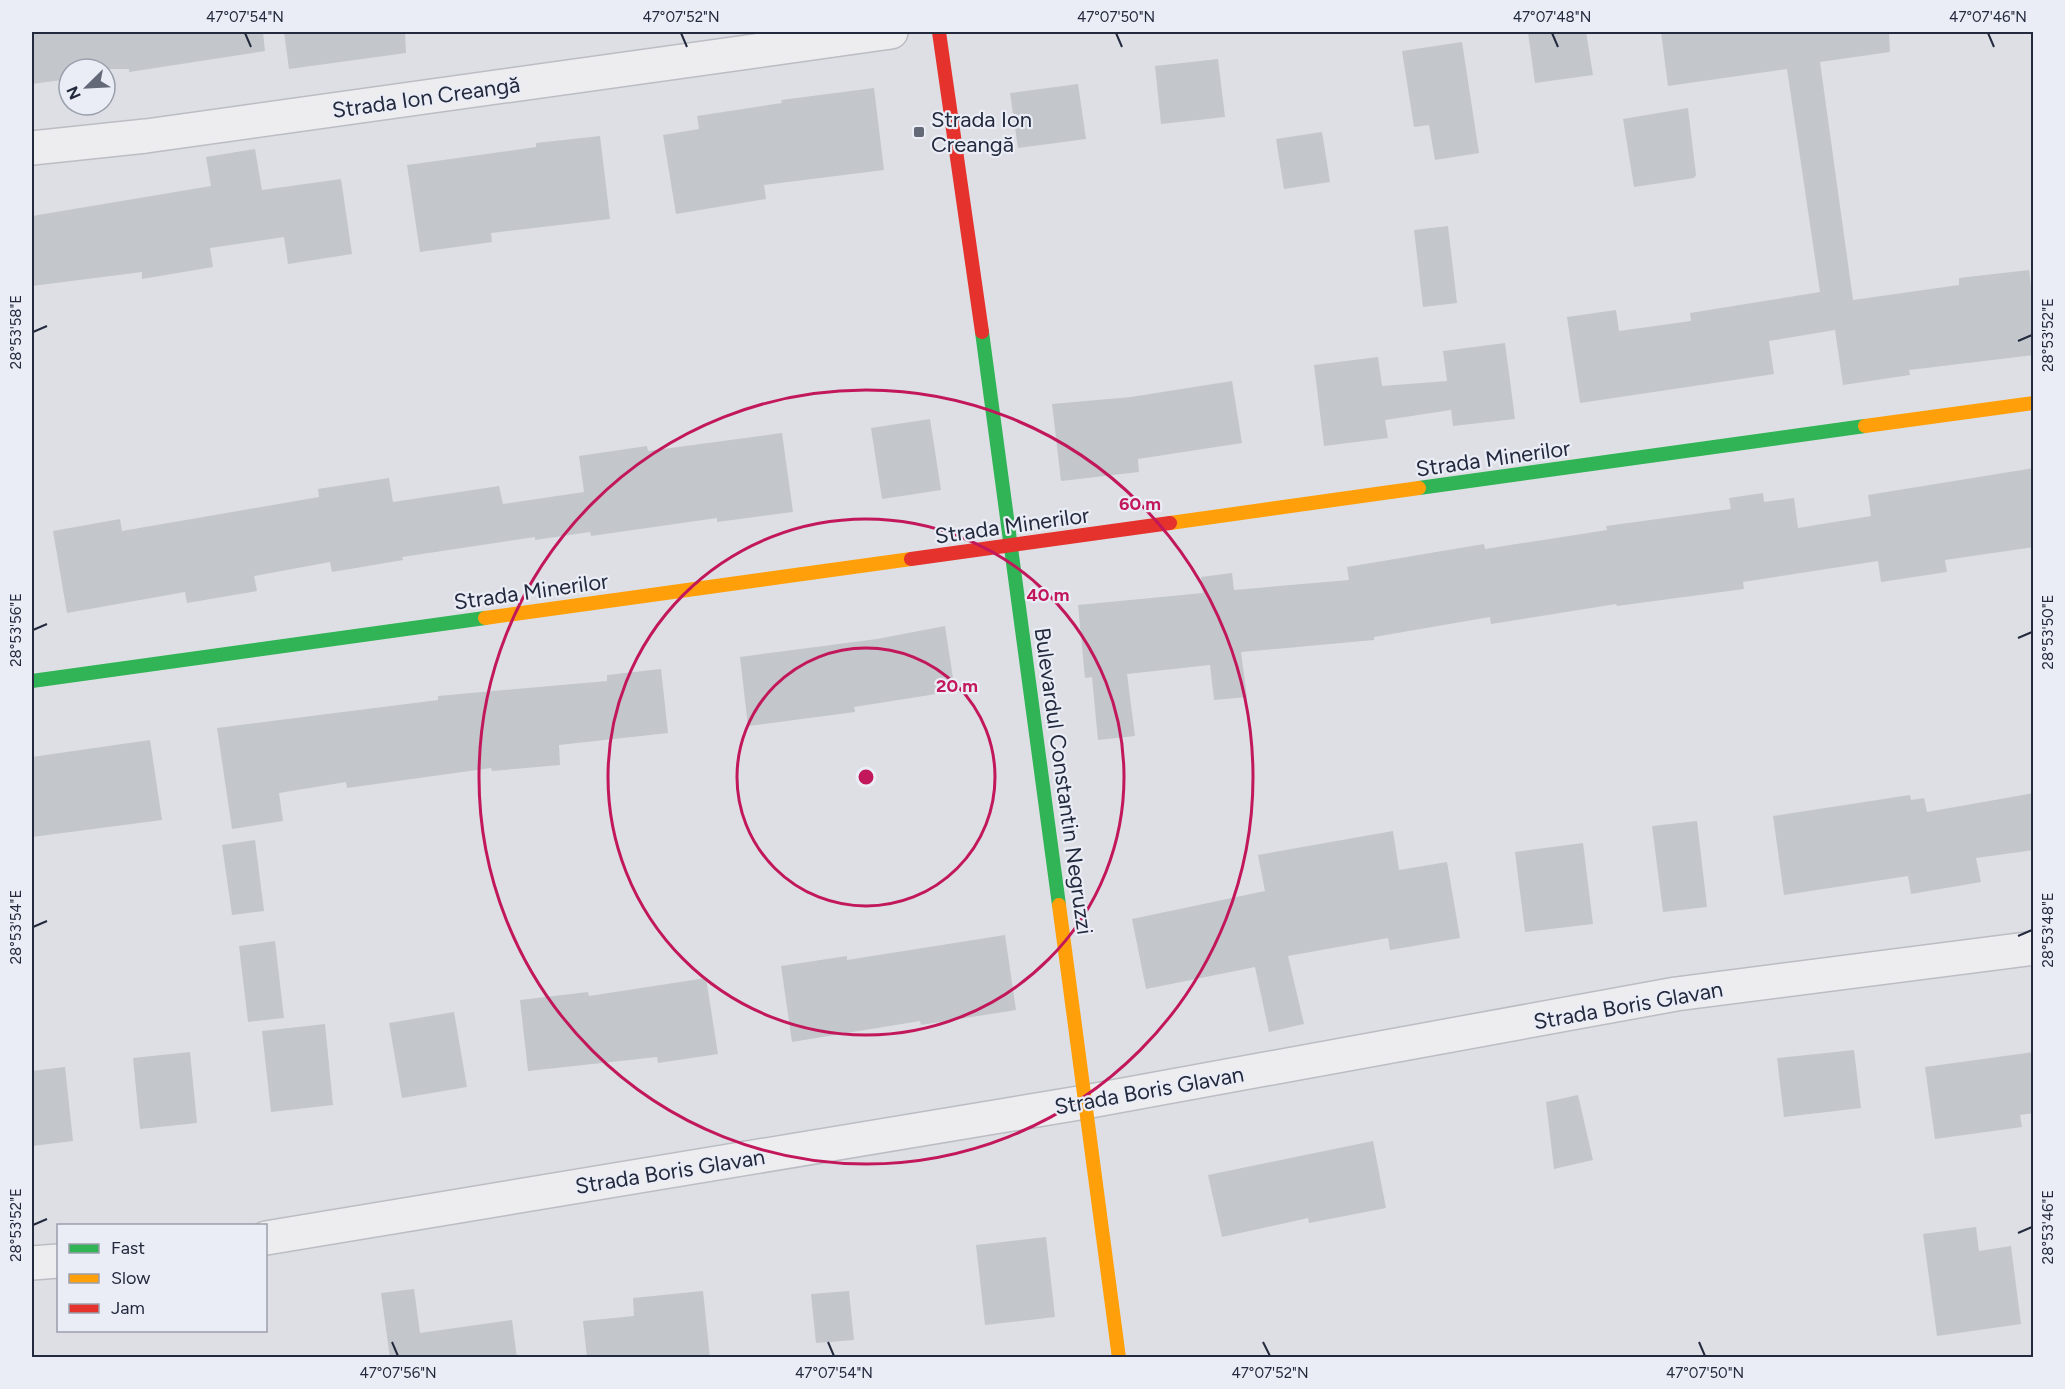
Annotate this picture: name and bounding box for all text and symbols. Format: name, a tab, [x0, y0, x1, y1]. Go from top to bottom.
text: 47°07'54"N	[206, 8, 284, 26]
text: 47°07'52"N	[643, 8, 720, 26]
text: 47°07'50"N	[1077, 8, 1155, 26]
text: 47°07'48"N	[1513, 8, 1591, 26]
text: 47°07'46"N	[1949, 8, 2027, 26]
north arrow	[57, 57, 117, 117]
street label: Strada Ion Creangă	[330, 71, 522, 124]
text: N	[63, 83, 85, 102]
place label: Strada Ion Creangă	[931, 106, 1032, 158]
marker: Strada Ion Creangă	[912, 125, 926, 139]
text: 28°53'58"E	[7, 295, 25, 369]
text: 28°53'52"E	[2039, 298, 2057, 372]
street label: Strada Minerilor	[1414, 434, 1573, 483]
text: 60 m	[1119, 493, 1161, 515]
street label: Strada Minerilor	[933, 501, 1092, 550]
street label: Strada Minerilor	[452, 567, 611, 616]
text: 40 m	[1026, 584, 1070, 606]
text: 28°53'56"E	[7, 593, 25, 667]
text: 28°53'50"E	[2039, 595, 2057, 669]
street label: Bulevardul Constantin Negruzzi	[1029, 626, 1098, 936]
text: 20 m	[936, 675, 978, 697]
centre of rings	[856, 767, 876, 787]
text: 28°53'54"E	[7, 890, 25, 964]
text: 28°53'48"E	[2039, 892, 2057, 968]
street label: Strada Boris Glavan	[1531, 976, 1725, 1035]
street label: Strada Boris Glavan	[1052, 1061, 1246, 1120]
street label: Strada Boris Glavan	[573, 1143, 767, 1200]
text: 28°53'52"E	[7, 1188, 25, 1262]
text: 28°53'46"E	[2039, 1190, 2057, 1264]
legend	[57, 1224, 267, 1332]
text: Fast	[111, 1237, 145, 1259]
text: Slow	[111, 1267, 150, 1289]
text: Jam	[111, 1297, 145, 1319]
text: 47°07'56"N	[359, 1364, 437, 1382]
text: 47°07'54"N	[795, 1364, 873, 1382]
text: 47°07'52"N	[1232, 1364, 1309, 1382]
text: 47°07'50"N	[1666, 1364, 1744, 1382]

